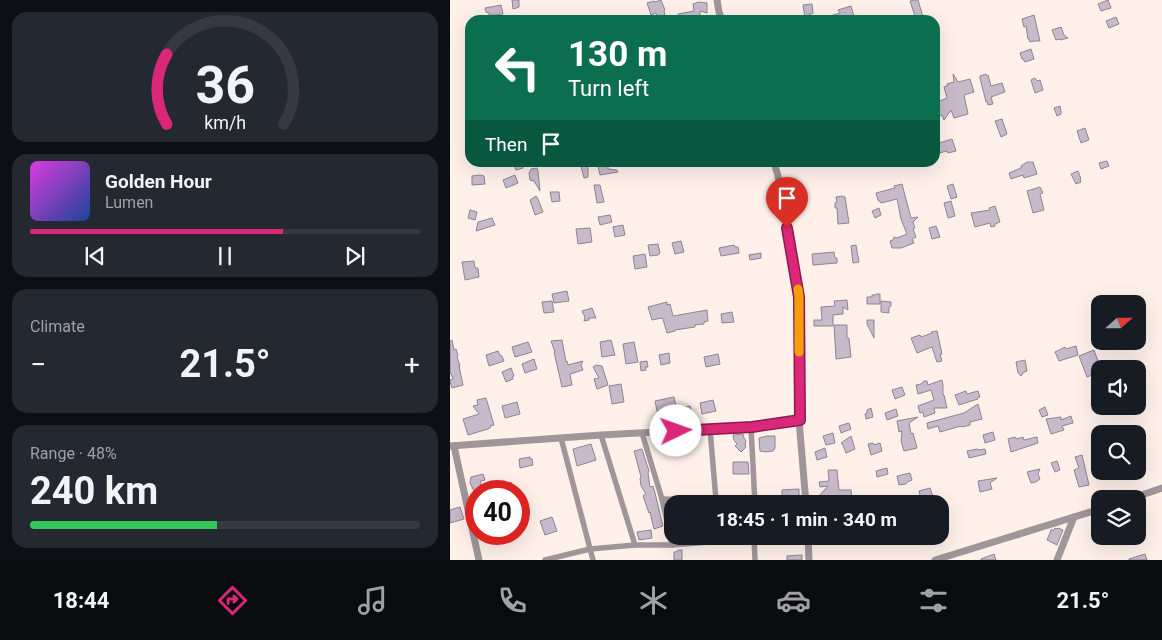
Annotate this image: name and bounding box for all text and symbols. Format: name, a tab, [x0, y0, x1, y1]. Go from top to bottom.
text: 130 m	[568, 34, 667, 75]
icon: left	[485, 35, 550, 100]
text: 36	[195, 55, 255, 116]
text: Turn left	[568, 76, 649, 101]
text: km/h	[204, 112, 246, 133]
icon: arrive	[537, 130, 565, 158]
text: Then	[485, 133, 527, 156]
text: Golden Hour	[105, 170, 212, 193]
pin	[766, 177, 808, 228]
icon: arrive	[773, 184, 801, 212]
text: Lumen	[105, 193, 153, 212]
icon: previous	[81, 242, 109, 270]
icon: pause	[211, 242, 239, 270]
icon: next	[341, 242, 369, 270]
north arrow	[1091, 295, 1146, 350]
map controls	[1091, 295, 1146, 545]
text: Climate	[30, 317, 85, 336]
text: 21.5°	[179, 342, 271, 386]
text: −	[30, 348, 46, 381]
text: +	[404, 348, 420, 381]
button: sound	[1091, 360, 1146, 415]
position arrow	[649, 404, 701, 456]
button: search	[1091, 425, 1146, 480]
text: Range · 48%	[30, 444, 117, 463]
text: 240 km	[30, 469, 158, 513]
speed limit sign: 40	[465, 480, 530, 545]
button: layers	[1091, 490, 1146, 545]
text: 18:45 · 1 min · 340 m	[716, 508, 897, 531]
icon: directions	[215, 583, 250, 618]
icon: music	[355, 583, 390, 618]
icon: phone	[495, 583, 530, 618]
icon: climate	[636, 583, 671, 618]
icon: car	[776, 583, 811, 618]
icon: filters	[916, 583, 951, 618]
text: 18:44	[53, 588, 109, 613]
text: 21.5°	[1056, 588, 1109, 613]

